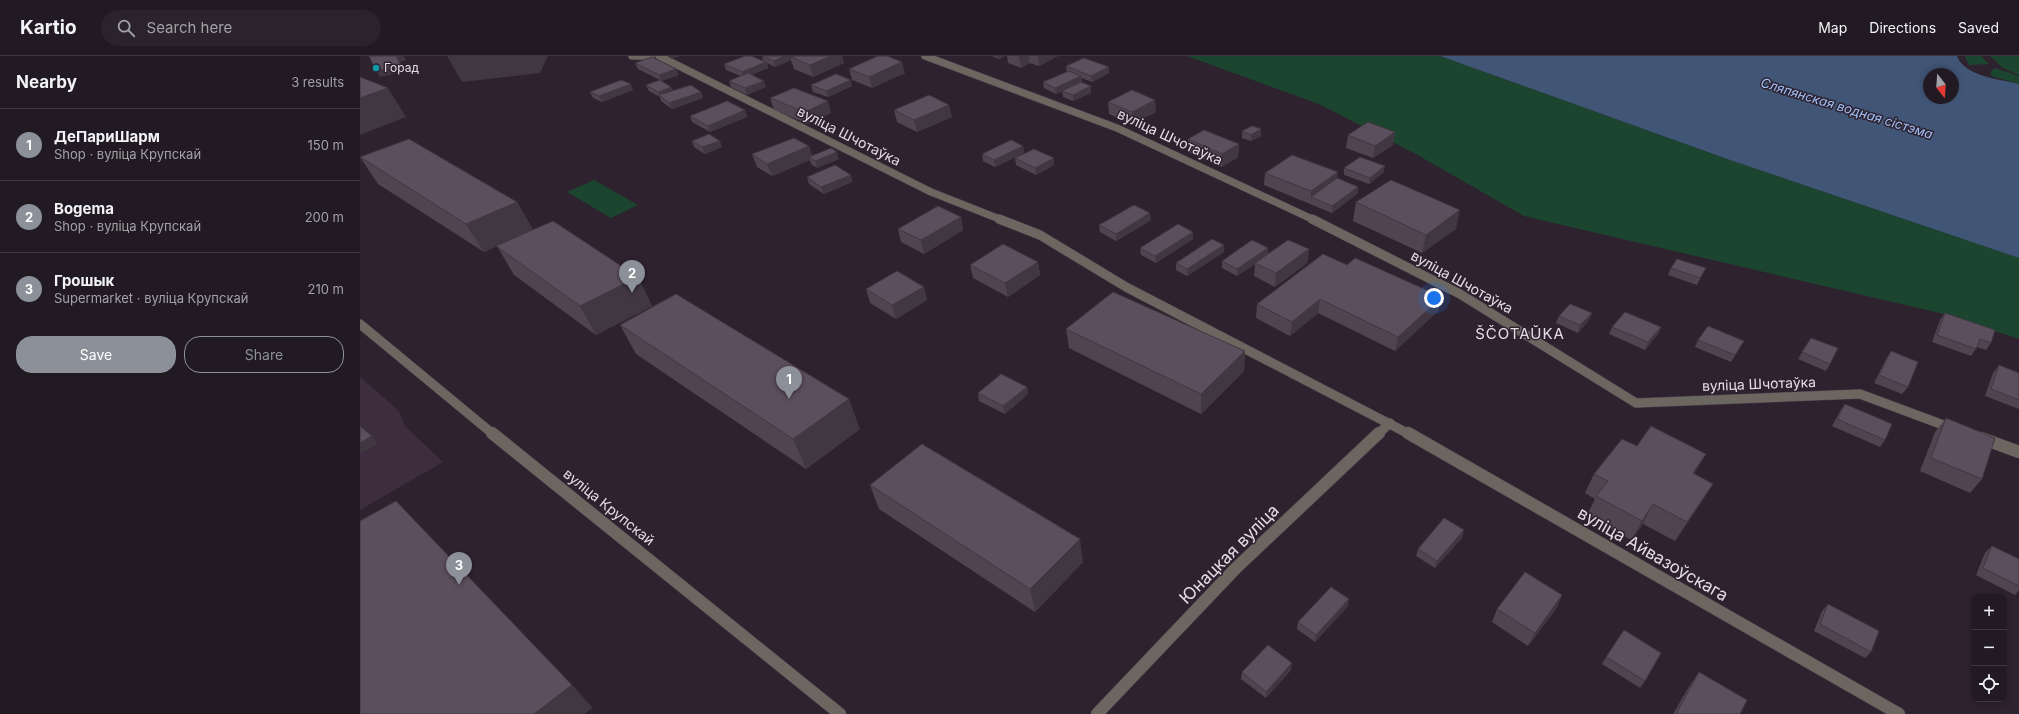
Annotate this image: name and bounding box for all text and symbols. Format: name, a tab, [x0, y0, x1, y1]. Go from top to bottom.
search box	[101, 10, 381, 46]
text: Kartio	[20, 16, 77, 39]
icon: search	[115, 17, 137, 39]
text: Search here	[147, 18, 232, 37]
text: Map	[1818, 19, 1847, 36]
text: Directions	[1869, 19, 1936, 36]
text: Saved	[1958, 19, 1999, 36]
place label: Горад	[384, 60, 419, 75]
marker: Горад	[371, 63, 381, 73]
north arrow	[1923, 68, 1959, 104]
text: Nearby	[16, 72, 77, 92]
text: 3 results	[291, 74, 344, 90]
water label: Сляпянская водная сістэма	[1759, 74, 1935, 142]
street label: вуліца Шчотаўка	[795, 102, 904, 169]
street label: вуліца Шчотаўка	[1115, 105, 1226, 168]
text: ДеПариШарм	[54, 127, 160, 146]
text: 1	[26, 137, 32, 153]
text: 150 m	[308, 137, 344, 153]
text: Shop · вуліца Крупскай	[54, 146, 201, 162]
text: Bogema	[54, 199, 114, 218]
text: 2	[25, 209, 33, 225]
text: 200 m	[305, 209, 344, 225]
text: Shop · вуліца Крупскай	[54, 218, 201, 234]
street label: вуліца Шчотаўка	[1408, 246, 1516, 317]
pin: 2	[619, 260, 645, 293]
text: Грошык	[54, 271, 114, 290]
text: 3	[25, 281, 33, 297]
text: 210 m	[308, 281, 344, 297]
your location	[1424, 288, 1444, 308]
text: Supermarket · вуліца Крупскай	[54, 290, 248, 306]
district label: ŠČOTAŬKA	[1475, 324, 1565, 343]
button: Save	[16, 336, 176, 373]
button: Share	[184, 336, 344, 373]
pin: 1	[776, 366, 802, 399]
street label: вуліца Шчотаўка	[1702, 373, 1816, 394]
street label: вуліца Крупскай	[560, 465, 658, 549]
street label: Юнацкая вуліца	[1175, 500, 1283, 608]
street label: вуліца Айвазоўскага	[1574, 503, 1732, 605]
pin: 3	[446, 552, 472, 585]
map controls	[1971, 594, 2007, 702]
button: +	[1971, 594, 2007, 630]
button: −	[1971, 630, 2007, 666]
button: locate	[1971, 666, 2007, 702]

